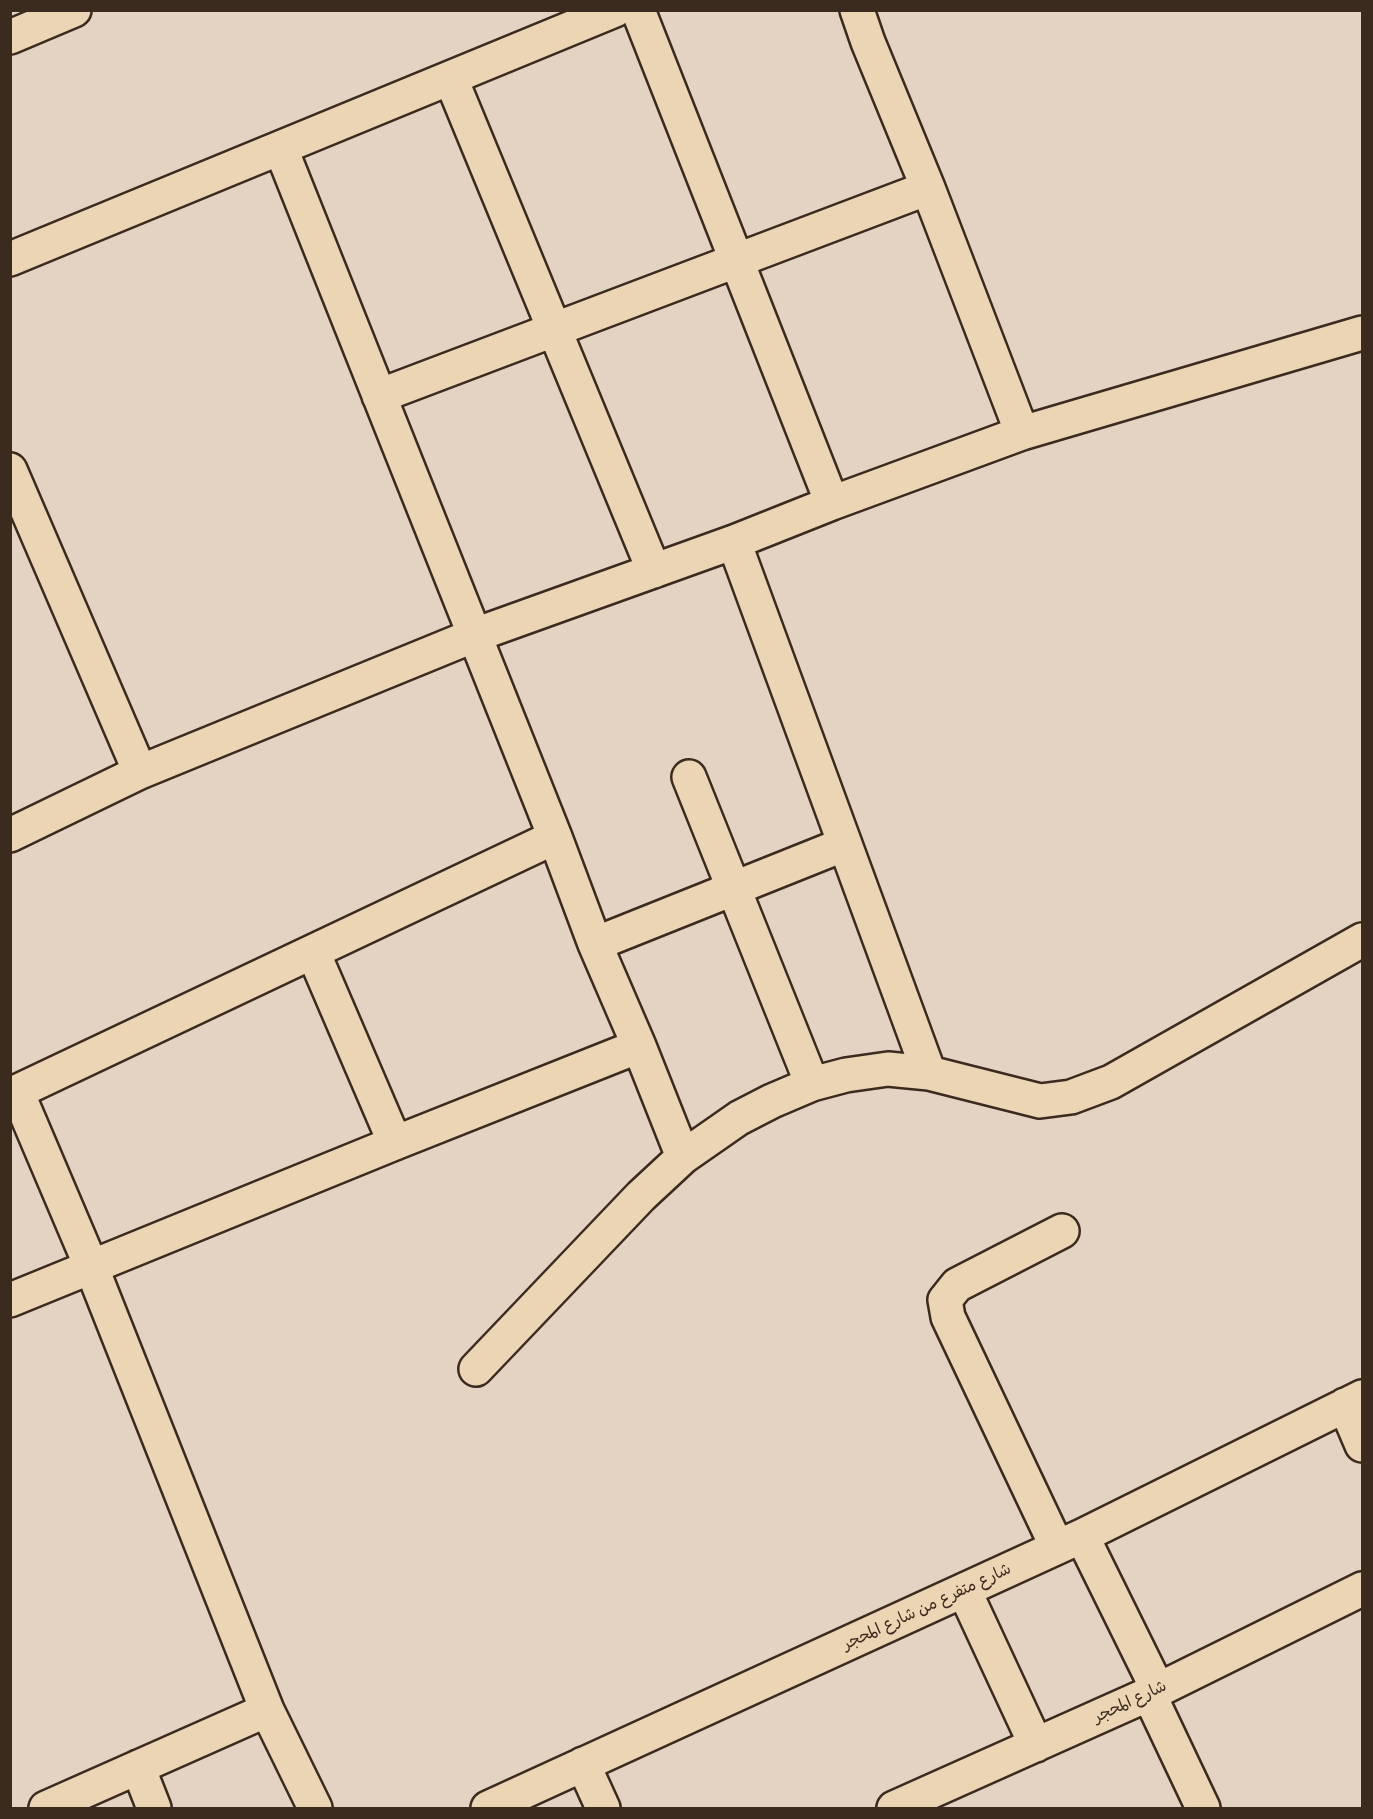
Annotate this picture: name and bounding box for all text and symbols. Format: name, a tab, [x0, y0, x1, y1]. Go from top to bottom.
street label: شارع متفرع من شارع المحجر	[840, 1559, 1014, 1655]
street label: شارع المحجر	[1090, 1677, 1170, 1727]

